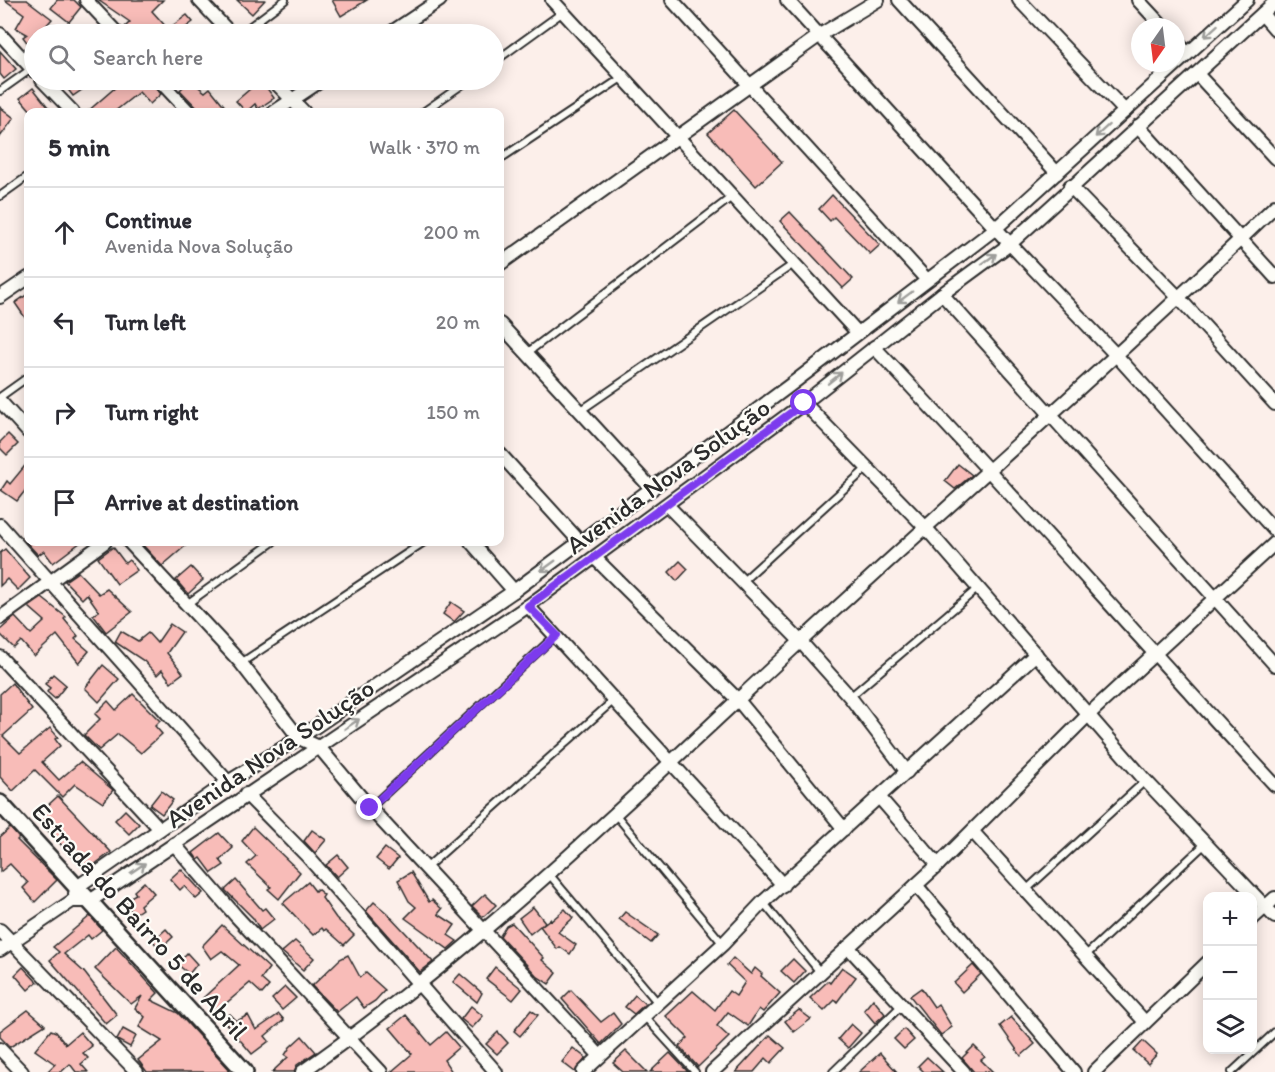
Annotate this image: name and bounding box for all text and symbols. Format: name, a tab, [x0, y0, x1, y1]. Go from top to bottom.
north arrow	[1131, 18, 1185, 72]
search box	[24, 24, 504, 90]
one-way arrow	[1204, 24, 1219, 38]
icon: search	[45, 41, 78, 74]
text: Search here	[93, 44, 203, 71]
one-way arrow	[1095, 124, 1110, 138]
text: 5 min	[48, 131, 110, 163]
text: Walk · 370 m	[369, 135, 480, 159]
text: Continue	[105, 207, 192, 234]
icon: ahead	[48, 216, 81, 249]
text: 200 m	[424, 220, 480, 244]
text: Avenida Nova Solução	[105, 234, 293, 258]
one-way arrow	[981, 253, 997, 265]
one-way arrow	[897, 290, 913, 303]
icon: left	[48, 306, 81, 339]
text: Turn left	[105, 309, 186, 336]
text: 20 m	[436, 310, 480, 334]
one-way arrow	[827, 371, 842, 385]
route start	[790, 389, 816, 415]
street label: Avenida Nova Solução	[560, 391, 776, 561]
icon: right	[48, 396, 81, 429]
text: Turn right	[105, 399, 199, 426]
text: 150 m	[427, 400, 480, 424]
icon: arrive	[48, 486, 81, 519]
text: Arrive at destination	[105, 489, 299, 516]
one-way arrow	[540, 560, 556, 572]
street label: Avenida Nova Solução	[160, 671, 380, 835]
one-way arrow	[344, 718, 360, 730]
route end	[356, 794, 382, 820]
street label: Estrada do Bairro 5 de Abril	[25, 796, 255, 1046]
one-way arrow	[130, 862, 146, 874]
map controls	[1203, 892, 1257, 1054]
button: +	[1203, 892, 1257, 946]
button: −	[1203, 946, 1257, 1000]
button: layers	[1203, 1000, 1257, 1054]

